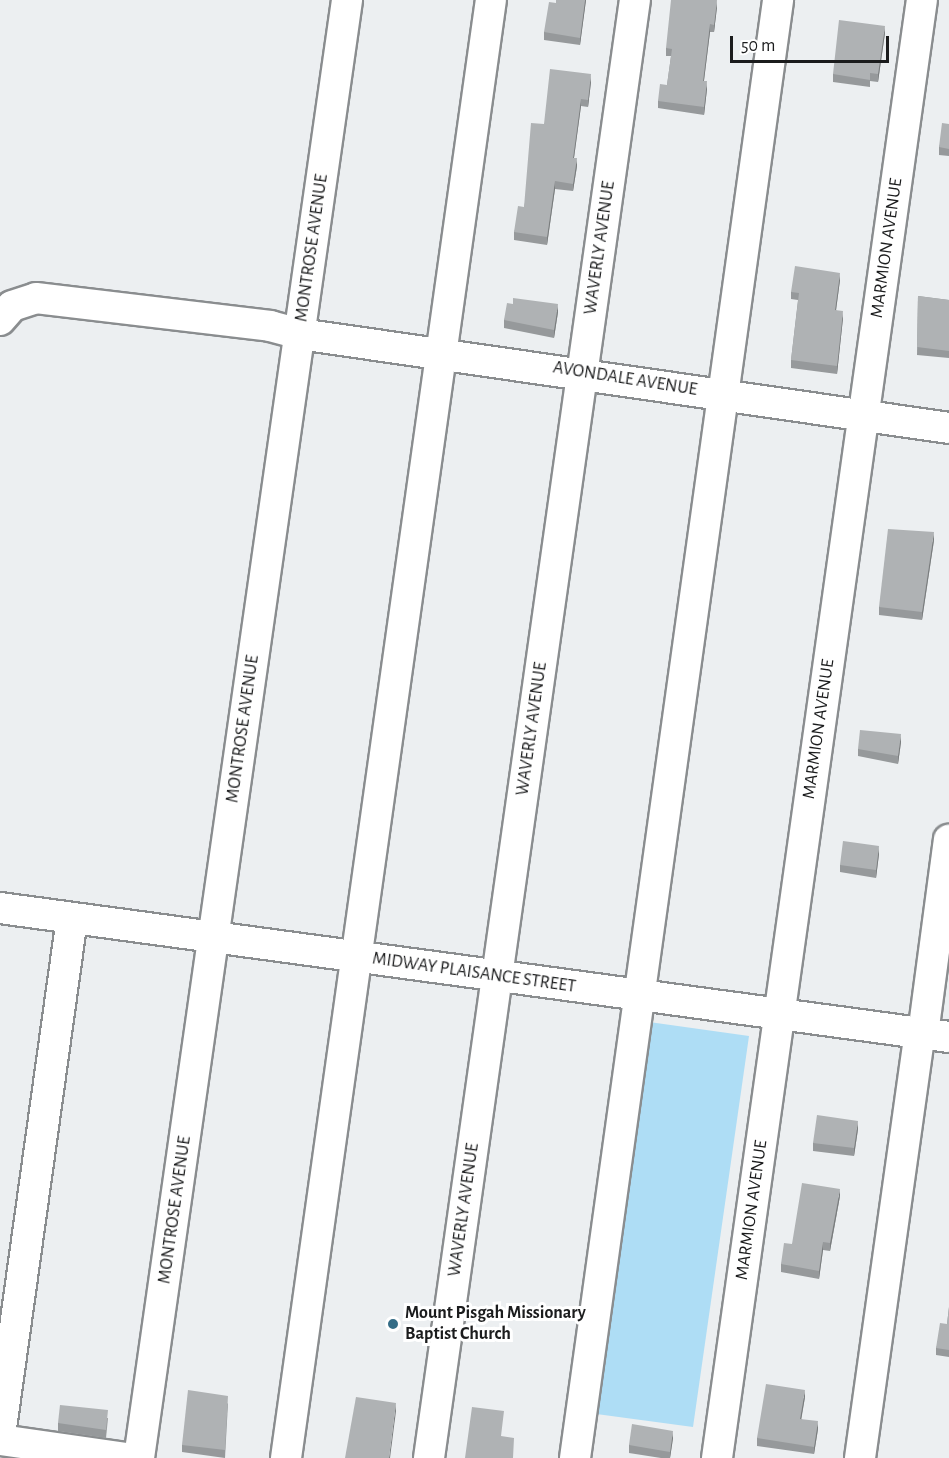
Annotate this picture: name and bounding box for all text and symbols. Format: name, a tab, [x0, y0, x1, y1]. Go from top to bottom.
scale bar	[733, 24, 892, 62]
text: 50 m	[741, 37, 775, 55]
street label: MONTROSE AVENUE	[291, 173, 333, 323]
street label: MARMION AVENUE	[866, 177, 908, 319]
street label: WAVERLY AVENUE	[580, 180, 620, 316]
street label: AVONDALE AVENUE	[551, 357, 699, 401]
street label: MONTROSE AVENUE	[222, 654, 264, 804]
street label: MARMION AVENUE	[798, 658, 840, 800]
street label: WAVERLY AVENUE	[512, 661, 552, 797]
street label: MIDWAY PLAISANCE STREET	[371, 948, 577, 998]
street label: MONTROSE AVENUE	[154, 1135, 196, 1285]
street label: MARMION AVENUE	[731, 1139, 773, 1281]
street label: WAVERLY AVENUE	[444, 1142, 484, 1278]
place label: Mount Pisgah Missionary Baptist Church	[405, 1303, 586, 1346]
marker: Mount Pisgah Missionary Baptist Church	[386, 1317, 400, 1331]

